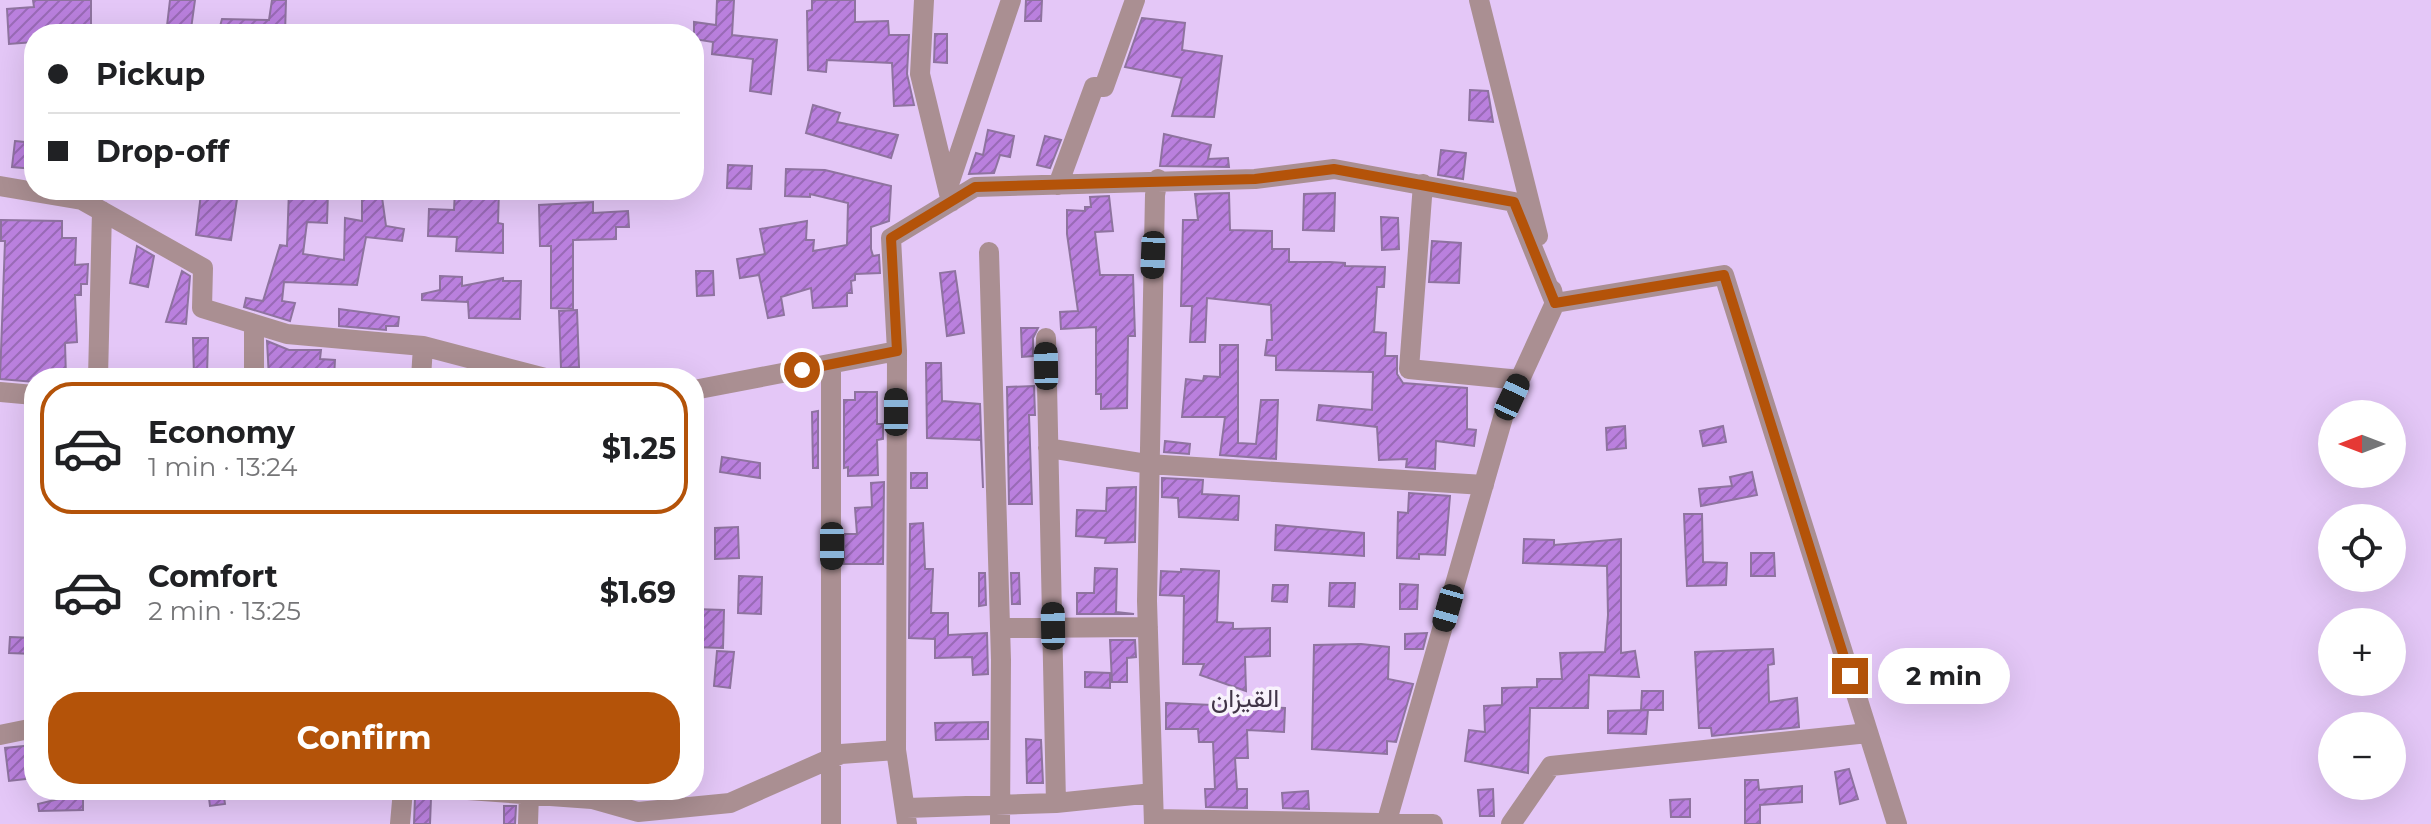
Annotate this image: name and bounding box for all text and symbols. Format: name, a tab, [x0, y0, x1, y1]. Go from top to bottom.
text: Pickup	[96, 56, 205, 93]
text: Drop-off	[96, 133, 229, 170]
car	[1140, 231, 1166, 279]
car	[1034, 342, 1058, 390]
route start	[784, 352, 820, 388]
car	[1491, 370, 1533, 424]
car	[884, 388, 908, 436]
north arrow	[2318, 400, 2406, 488]
map controls	[2318, 400, 2406, 800]
icon: car	[52, 412, 124, 484]
text: Economy	[148, 414, 295, 451]
text: $1.25	[602, 430, 676, 467]
text: 1 min · 13:24	[148, 451, 297, 483]
button: locate	[2318, 504, 2406, 592]
car	[820, 522, 844, 570]
icon: car	[52, 556, 124, 628]
text: Comfort	[148, 558, 278, 595]
text: $1.69	[600, 574, 676, 611]
car	[1430, 582, 1466, 634]
text: 2 min · 13:25	[148, 595, 301, 627]
car	[1041, 602, 1065, 650]
button: +	[2318, 608, 2406, 696]
callout: 2 min	[1878, 648, 2010, 704]
route end	[1832, 658, 1868, 694]
text: 2 min	[1906, 660, 1982, 692]
district label: القيزان	[1211, 682, 1279, 714]
button: Confirm	[48, 692, 680, 784]
button: −	[2318, 712, 2406, 800]

